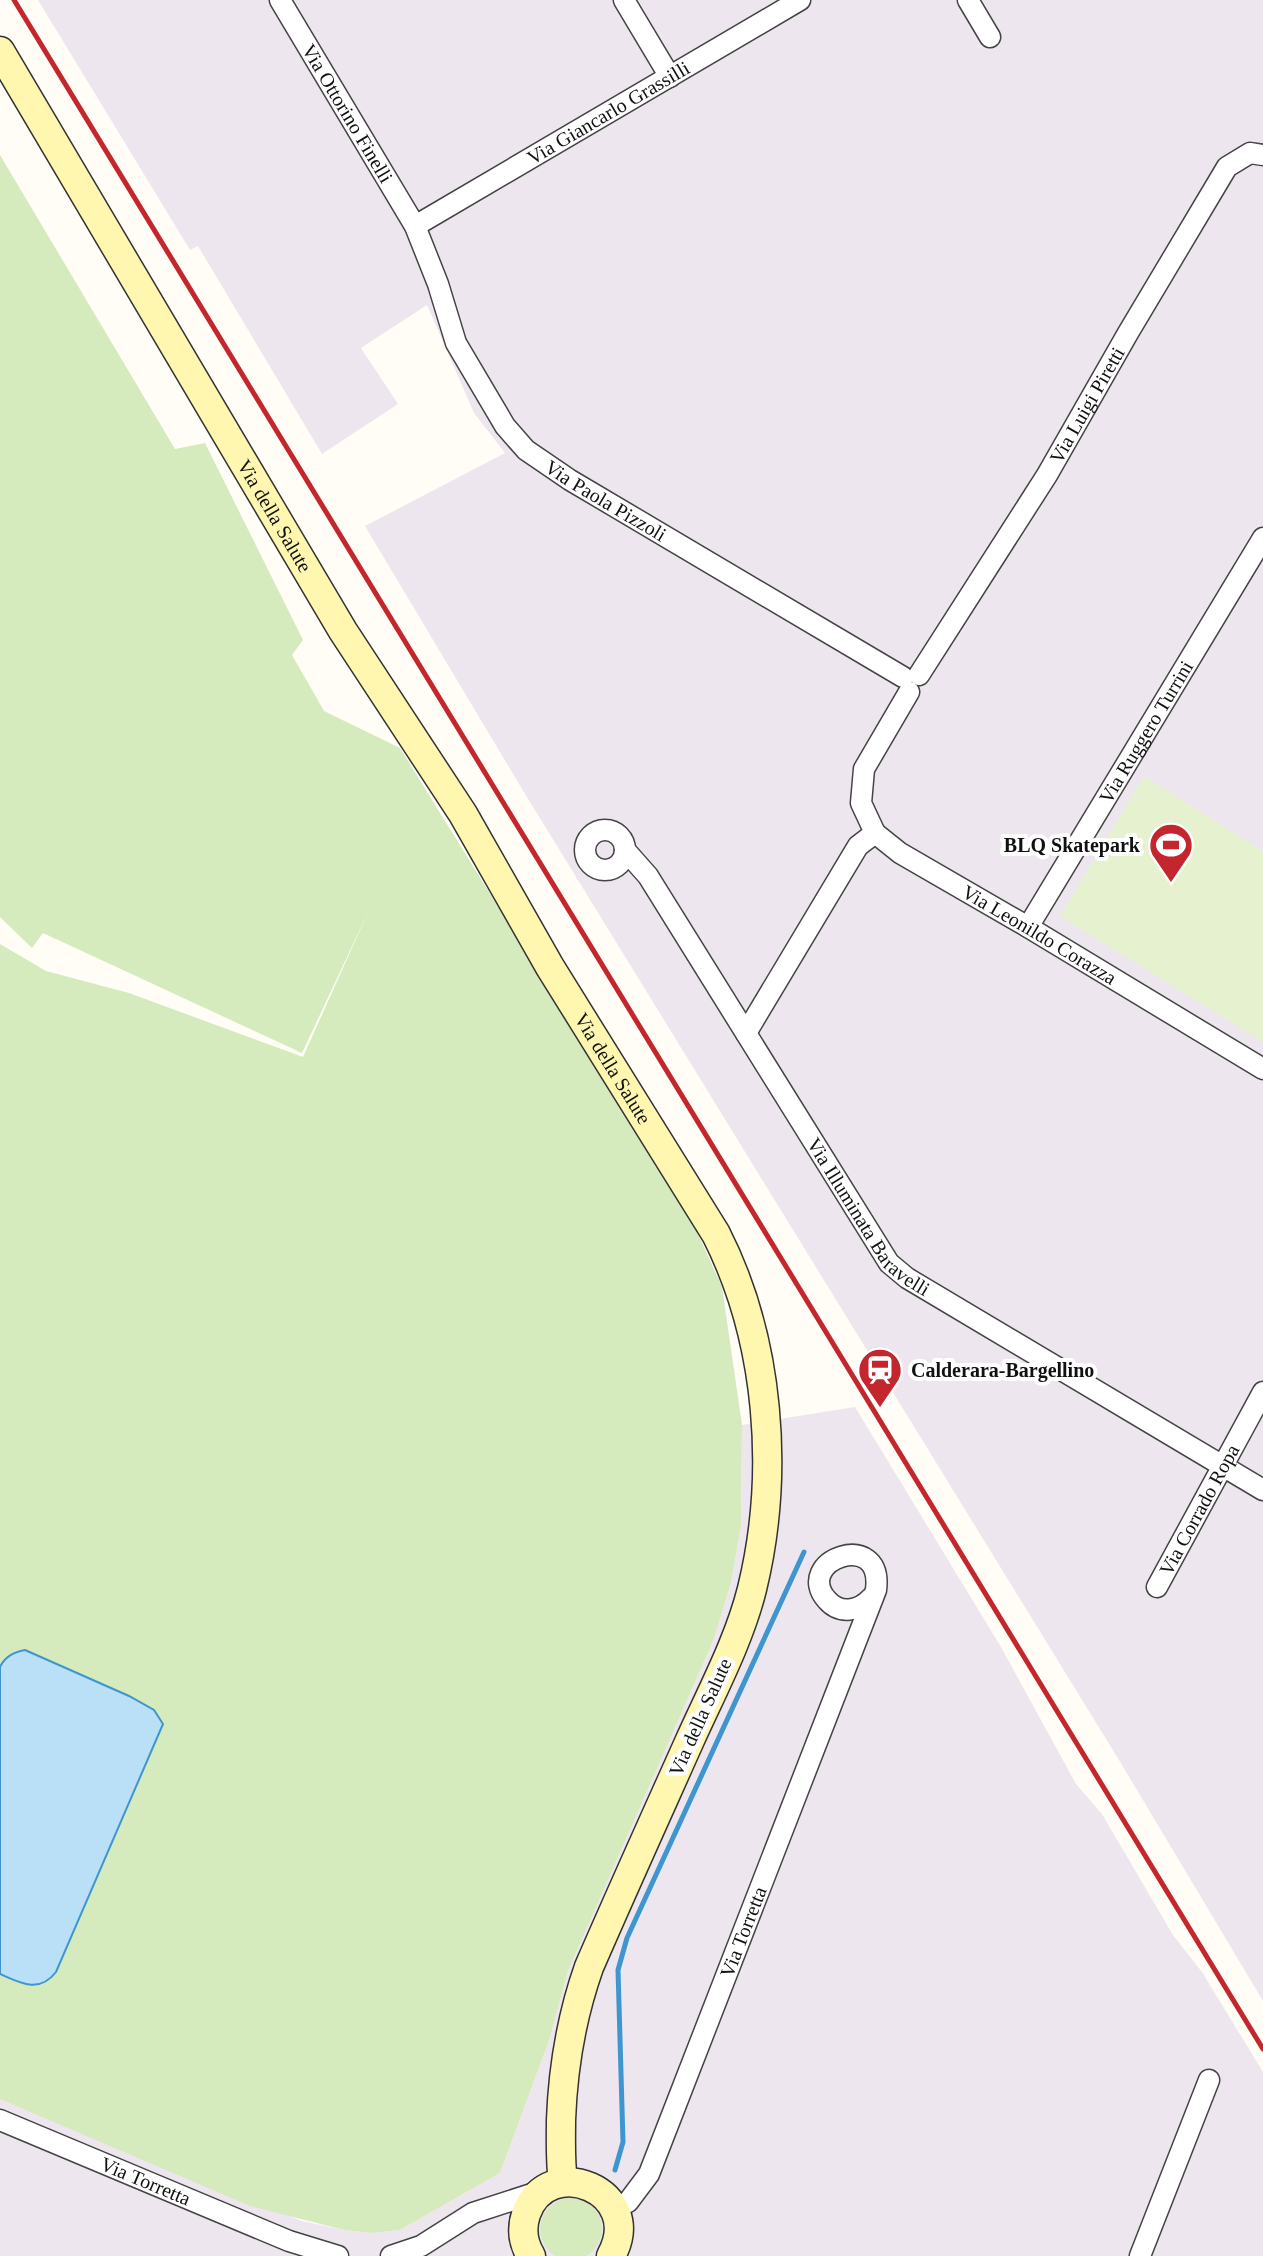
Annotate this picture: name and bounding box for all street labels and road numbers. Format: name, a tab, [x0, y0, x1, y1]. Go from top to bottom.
street label: Via Ottorino Finelli	[298, 40, 398, 187]
street label: Via Giancarlo Grassilli	[523, 56, 694, 169]
street label: Via Luigi Piretti	[1045, 343, 1129, 467]
street label: Via Paola Pizzoli	[541, 455, 671, 546]
street label: Via della Salute	[233, 456, 317, 576]
street label: Via Ruggero Turrini	[1095, 656, 1197, 807]
street label: Via Leonildo Corazza	[958, 880, 1121, 989]
street label: Via della Salute	[570, 1009, 656, 1128]
street label: Via Illuminata Baravelli	[803, 1134, 934, 1300]
street label: Via Corrado Ropa	[1155, 1440, 1243, 1579]
street label: Via della Salute	[664, 1655, 736, 1779]
street label: Via Torretta	[716, 1883, 771, 1980]
street label: Via Torretta	[97, 2152, 194, 2210]

